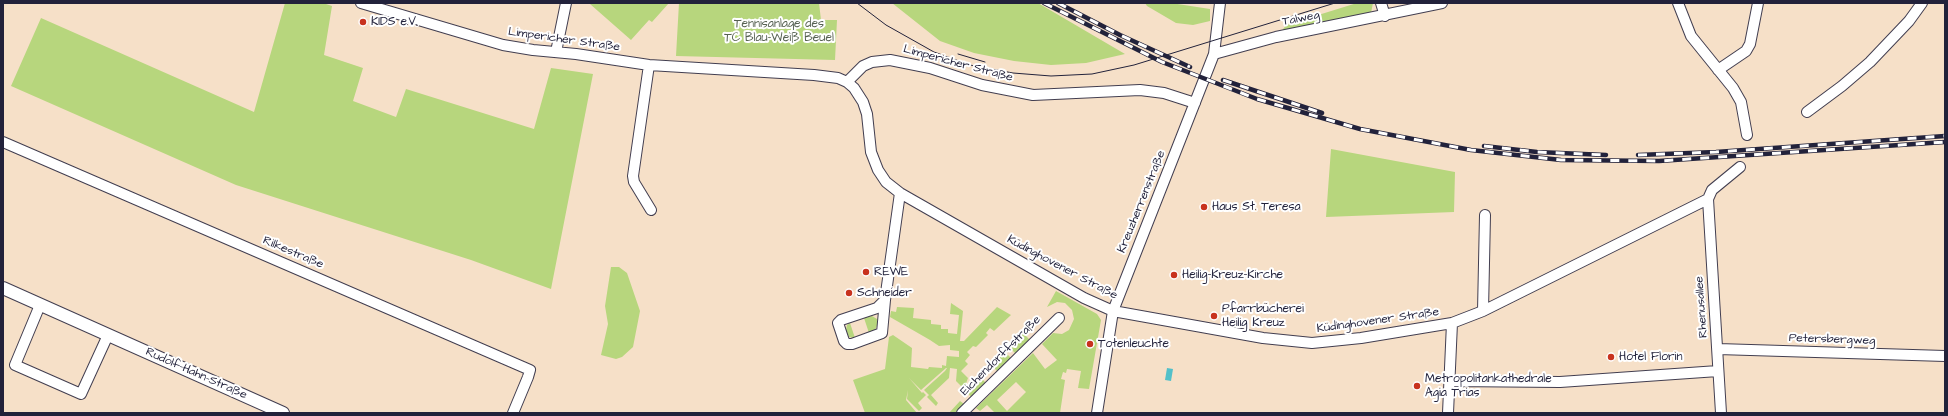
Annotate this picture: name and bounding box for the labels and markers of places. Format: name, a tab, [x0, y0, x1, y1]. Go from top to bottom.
place label: KIDS e.V.	[371, 15, 418, 29]
marker: KIDS e.V.	[358, 17, 368, 27]
place label: Haus St. Teresa	[1212, 200, 1301, 214]
marker: Haus St. Teresa	[1199, 202, 1209, 212]
place label: REWE	[874, 265, 908, 279]
marker: REWE	[861, 267, 871, 277]
place label: Heilig-Kreuz-Kirche	[1182, 268, 1283, 282]
marker: Heilig-Kreuz-Kirche	[1169, 270, 1179, 280]
place label: Schneider	[857, 286, 912, 300]
marker: Schneider	[844, 288, 854, 298]
place label: Pfarrbücherei Heilig Kreuz	[1222, 302, 1304, 330]
marker: Pfarrbücherei Heilig Kreuz	[1209, 311, 1219, 321]
place label: Totenleuchte	[1098, 337, 1169, 351]
marker: Totenleuchte	[1085, 339, 1095, 349]
place label: Hotel Florin	[1619, 350, 1682, 364]
marker: Hotel Florin	[1606, 352, 1616, 362]
place label: Metropolitankathedrale Agia Trias	[1425, 372, 1552, 400]
marker: Metropolitankathedrale Agia Trias	[1412, 381, 1422, 391]

